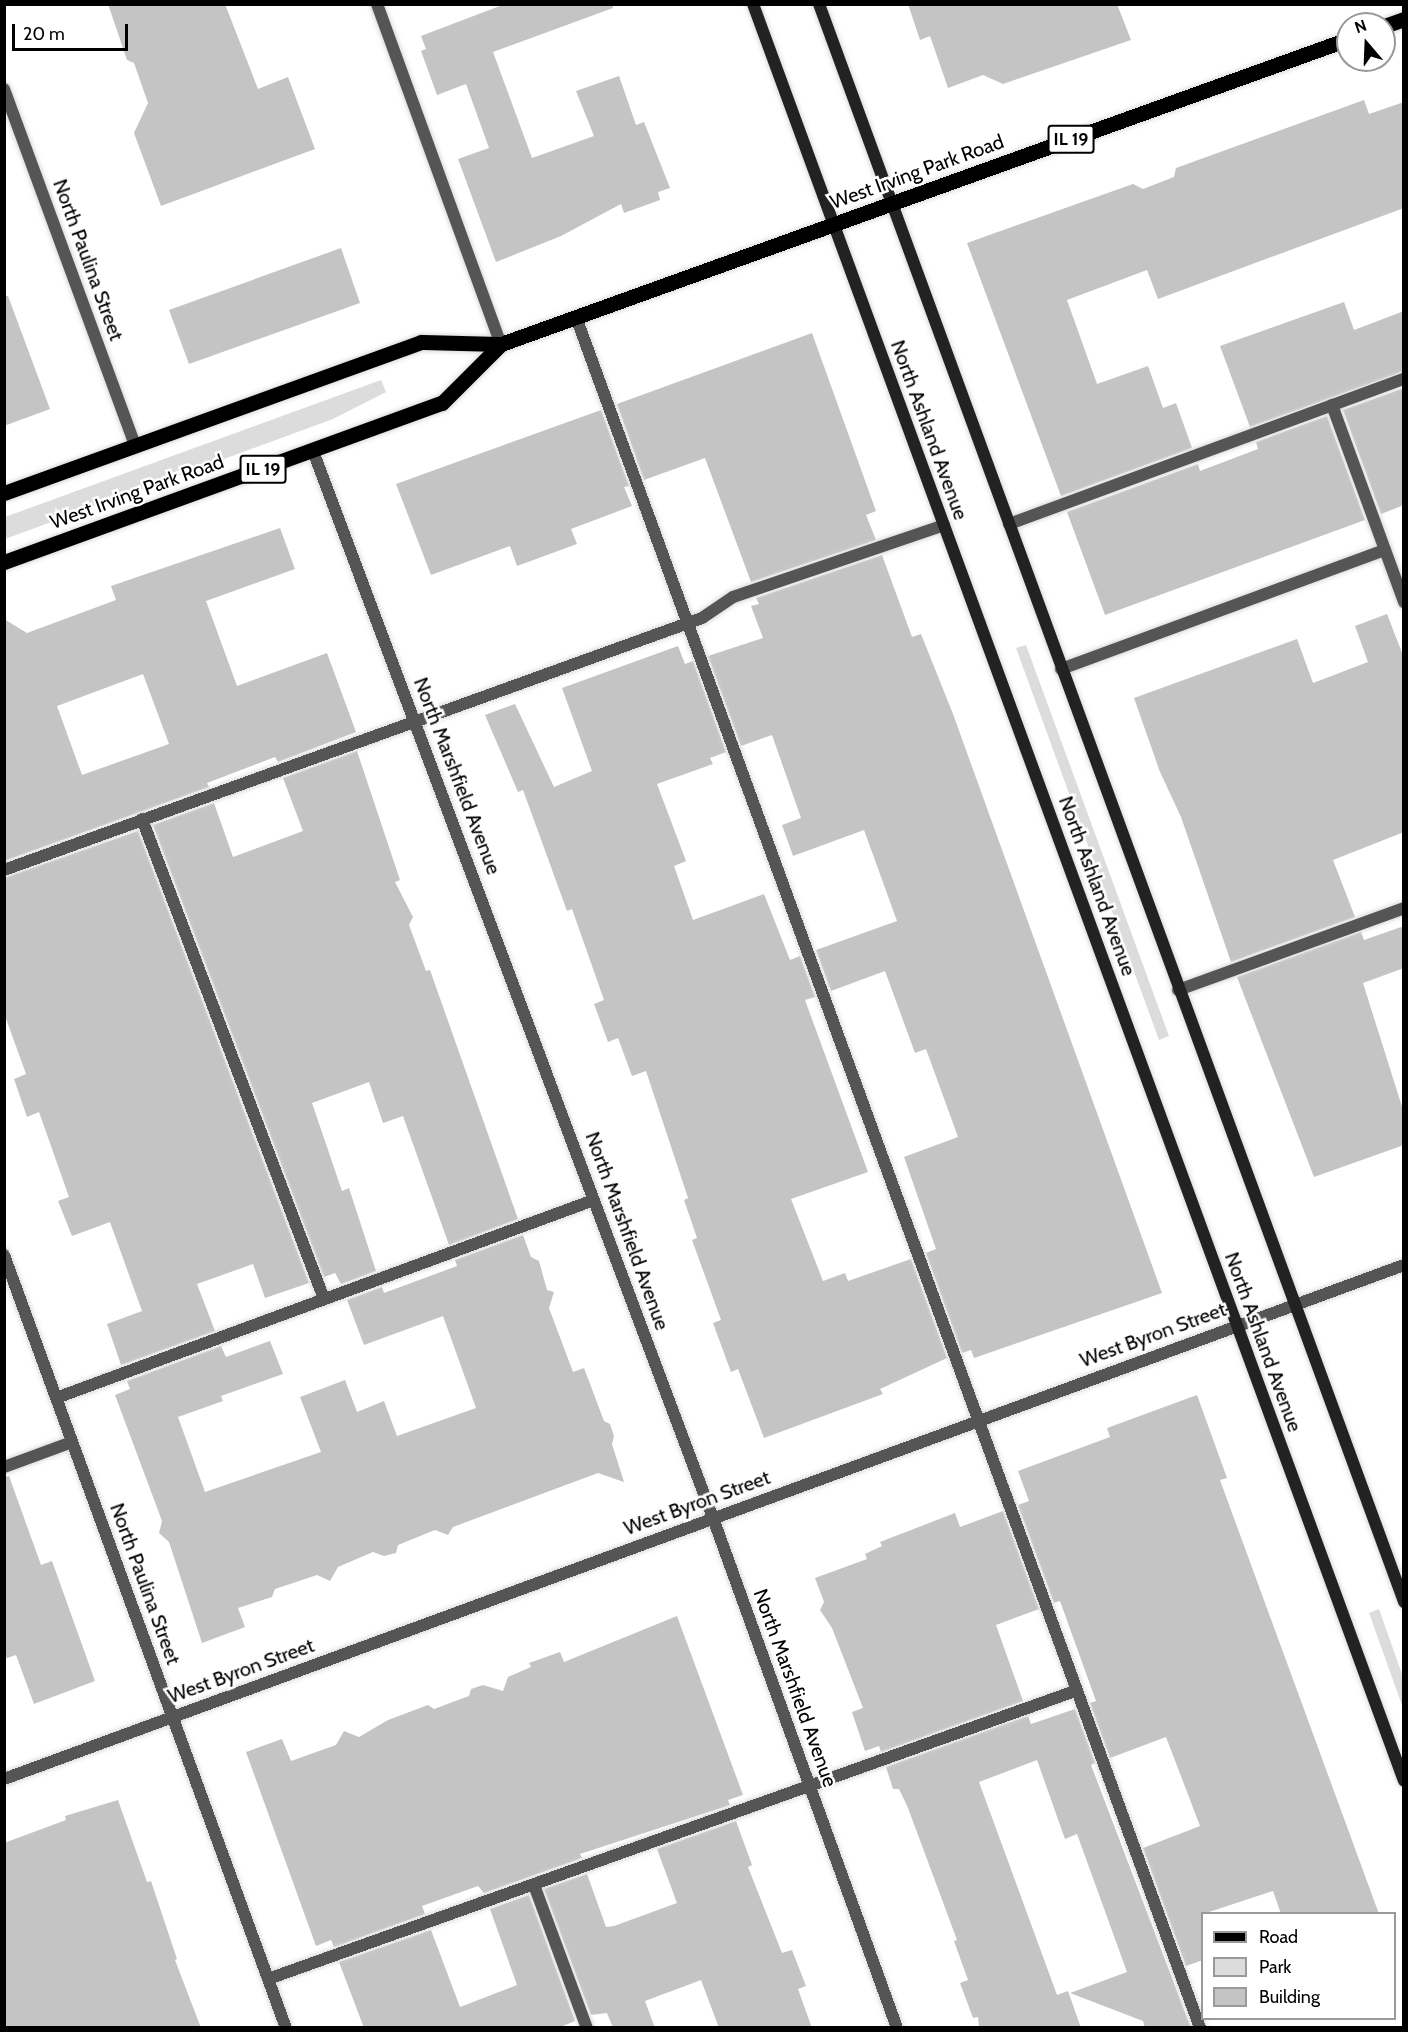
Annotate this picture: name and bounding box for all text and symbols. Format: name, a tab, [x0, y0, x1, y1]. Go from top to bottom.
scale bar	[15, 12, 130, 50]
north arrow	[1336, 12, 1396, 72]
text: N	[1352, 16, 1369, 37]
text: 20 m	[23, 23, 65, 45]
road number: IL 19	[1047, 124, 1095, 154]
street label: West Irving Park Road	[827, 129, 1007, 215]
street label: North Paulina Street	[48, 176, 128, 344]
street label: North Ashland Avenue	[885, 337, 973, 523]
street label: West Irving Park Road	[47, 449, 227, 535]
road number: IL 19	[239, 454, 287, 484]
street label: North Marshfield Avenue	[408, 674, 506, 878]
street label: North Ashland Avenue	[1053, 793, 1141, 979]
street label: North Marshfield Avenue	[580, 1129, 674, 1333]
street label: North Ashland Avenue	[1219, 1249, 1307, 1435]
street label: West Byron Street	[1077, 1297, 1229, 1373]
street label: West Byron Street	[621, 1465, 773, 1541]
street label: North Paulina Street	[105, 1500, 185, 1668]
street label: North Marshfield Avenue	[748, 1586, 842, 1790]
street label: West Byron Street	[165, 1633, 317, 1709]
legend	[1201, 1912, 1396, 2020]
text: Road	[1259, 1926, 1298, 1948]
text: Park	[1259, 1956, 1291, 1978]
text: Building	[1259, 1986, 1320, 2008]

